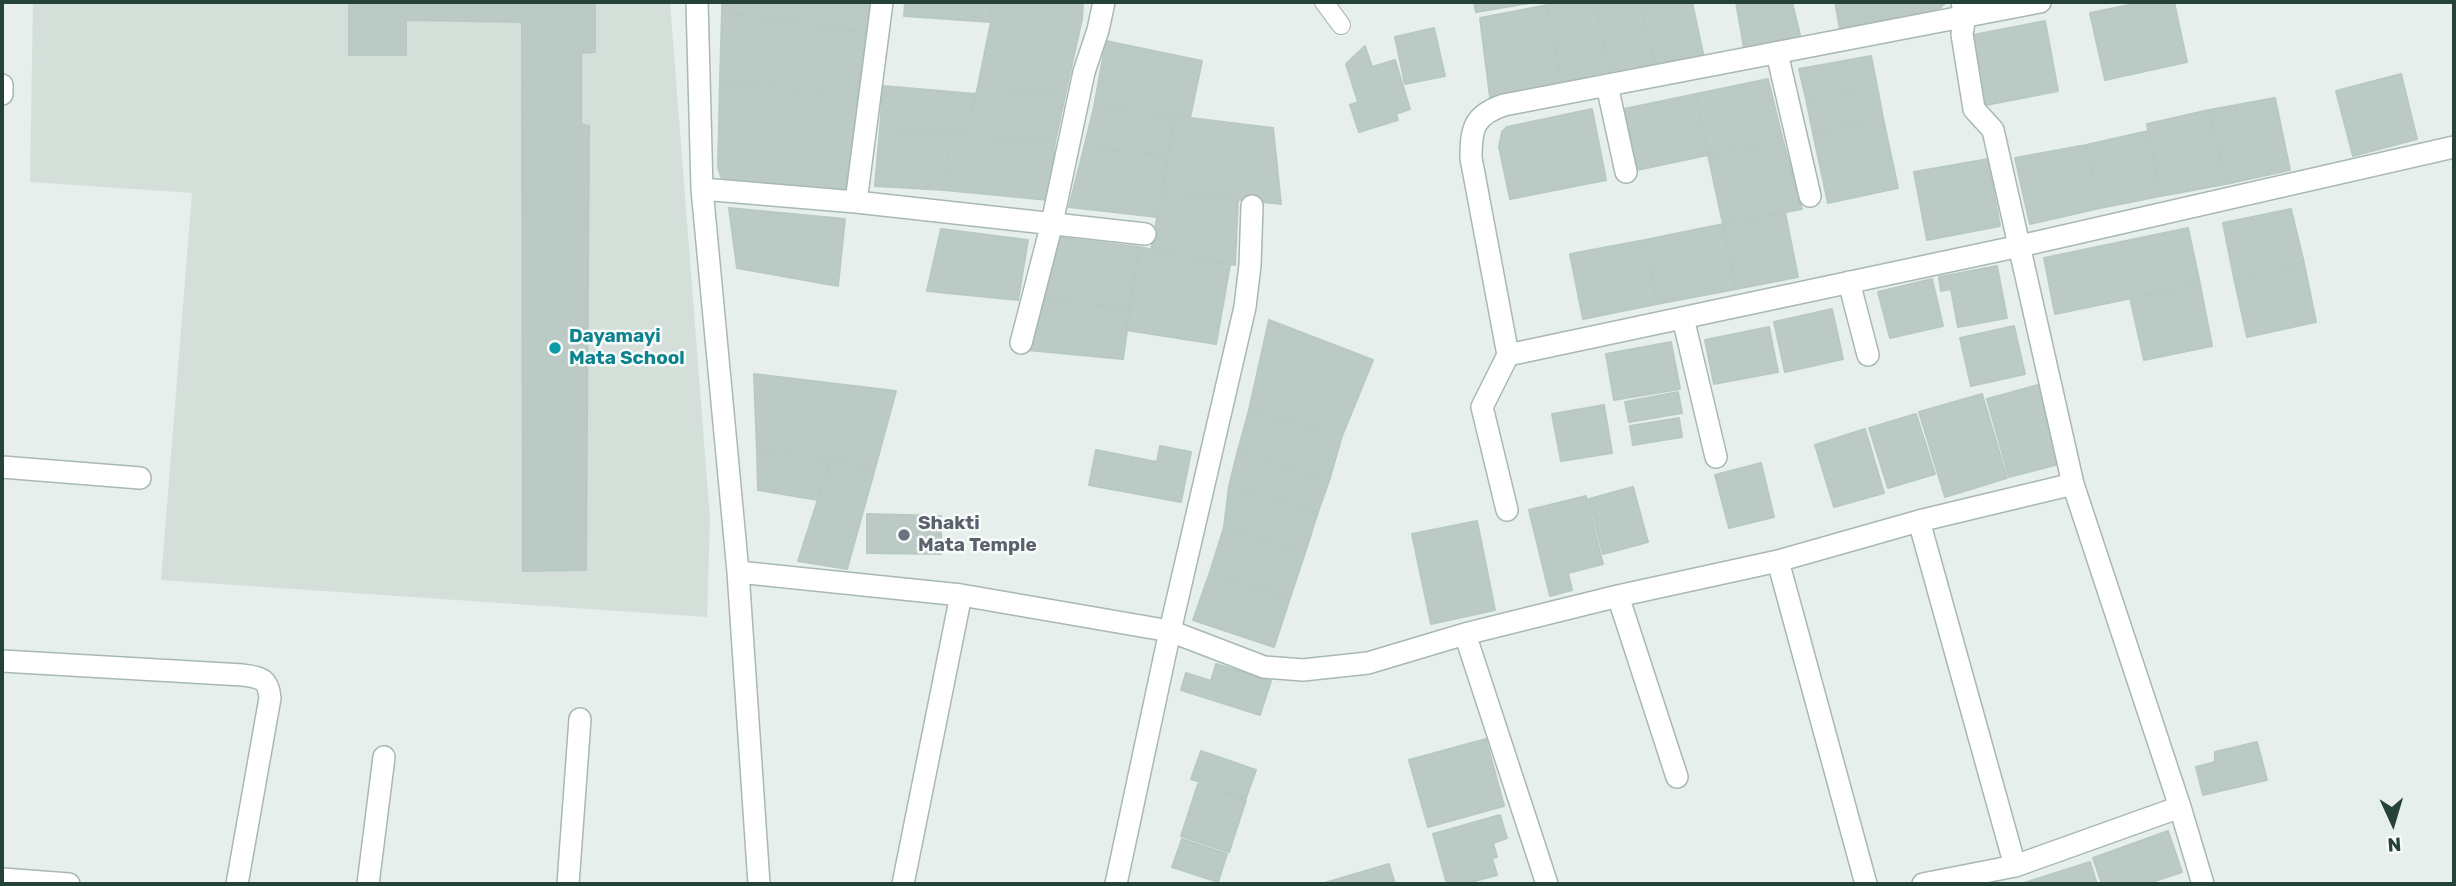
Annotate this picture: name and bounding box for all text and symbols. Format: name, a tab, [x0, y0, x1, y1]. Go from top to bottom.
place label: Dayamayi Mata School	[569, 326, 685, 370]
marker: Dayamayi Mata School	[547, 340, 563, 356]
place label: Shakti Mata Temple	[918, 513, 1037, 557]
marker: Shakti Mata Temple	[896, 527, 912, 543]
north arrow	[2358, 788, 2428, 858]
text: N	[2387, 832, 2402, 856]

